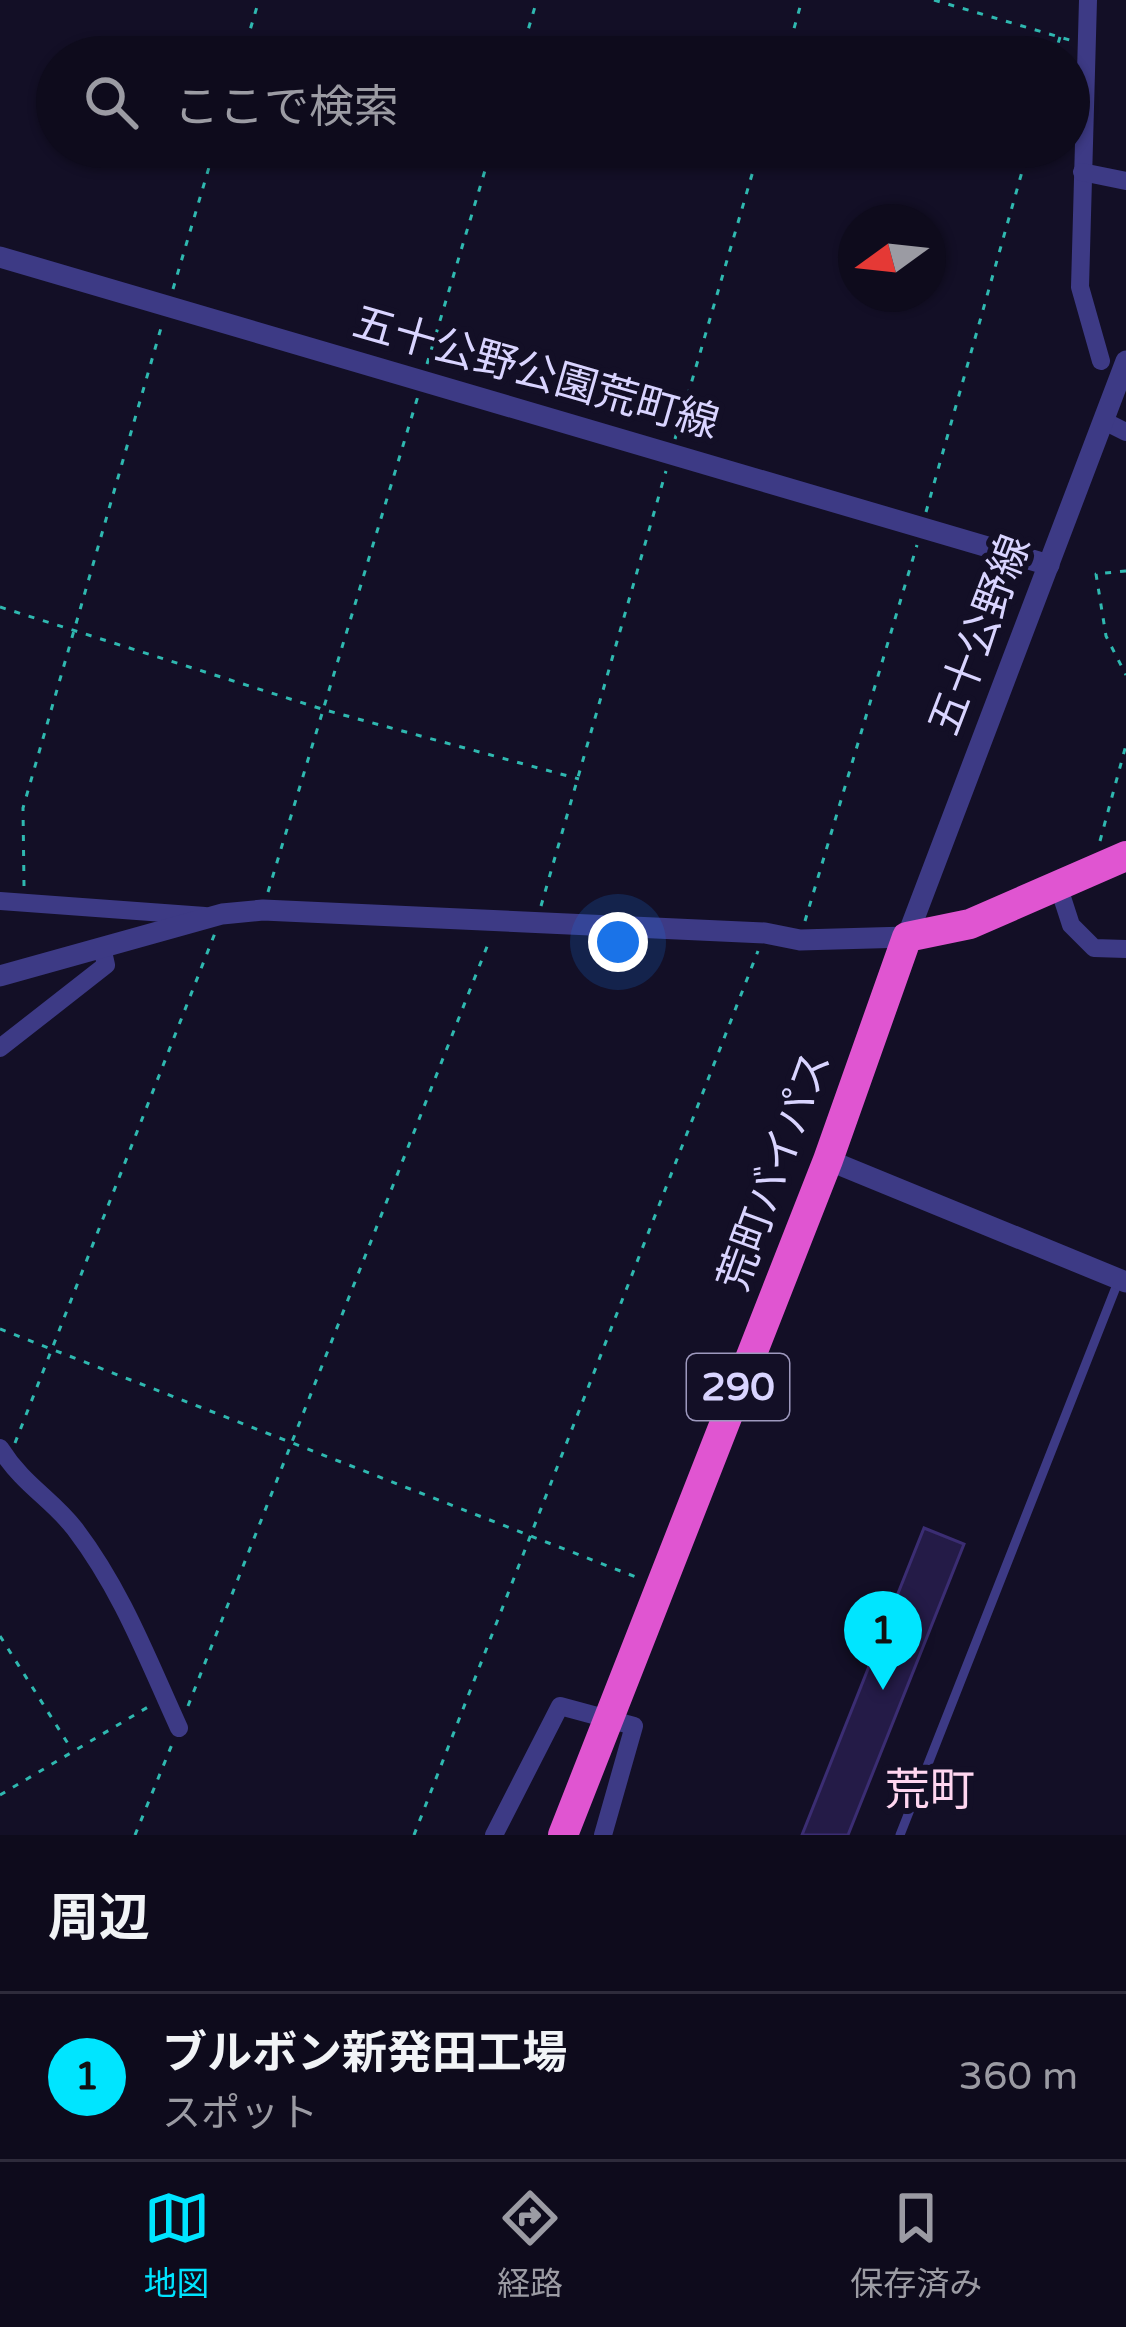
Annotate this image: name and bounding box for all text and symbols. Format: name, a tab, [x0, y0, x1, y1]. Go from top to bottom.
search box	[36, 36, 1090, 168]
icon: search	[78, 69, 144, 135]
text: ここで検索	[174, 81, 399, 135]
north arrow	[838, 204, 946, 312]
street label: 五十公野公園荒町線	[347, 296, 725, 450]
street label: 五十公野線	[919, 528, 1041, 742]
your location	[588, 912, 648, 972]
street label: 荒町バイパス	[708, 1044, 842, 1298]
road number: 290	[687, 1354, 789, 1420]
pin: 1	[844, 1591, 922, 1690]
district label: 荒町	[885, 1764, 975, 1818]
text: 周辺	[48, 1888, 150, 1950]
text: ブルボン新発田工場	[162, 2027, 567, 2081]
text: 1	[75, 2053, 99, 2100]
text: 360 m	[959, 2053, 1078, 2100]
text: スポット	[162, 2090, 318, 2137]
tab: 地図	[144, 2185, 210, 2305]
tab: 経路	[497, 2185, 563, 2305]
tab: 保存済み	[850, 2185, 982, 2305]

